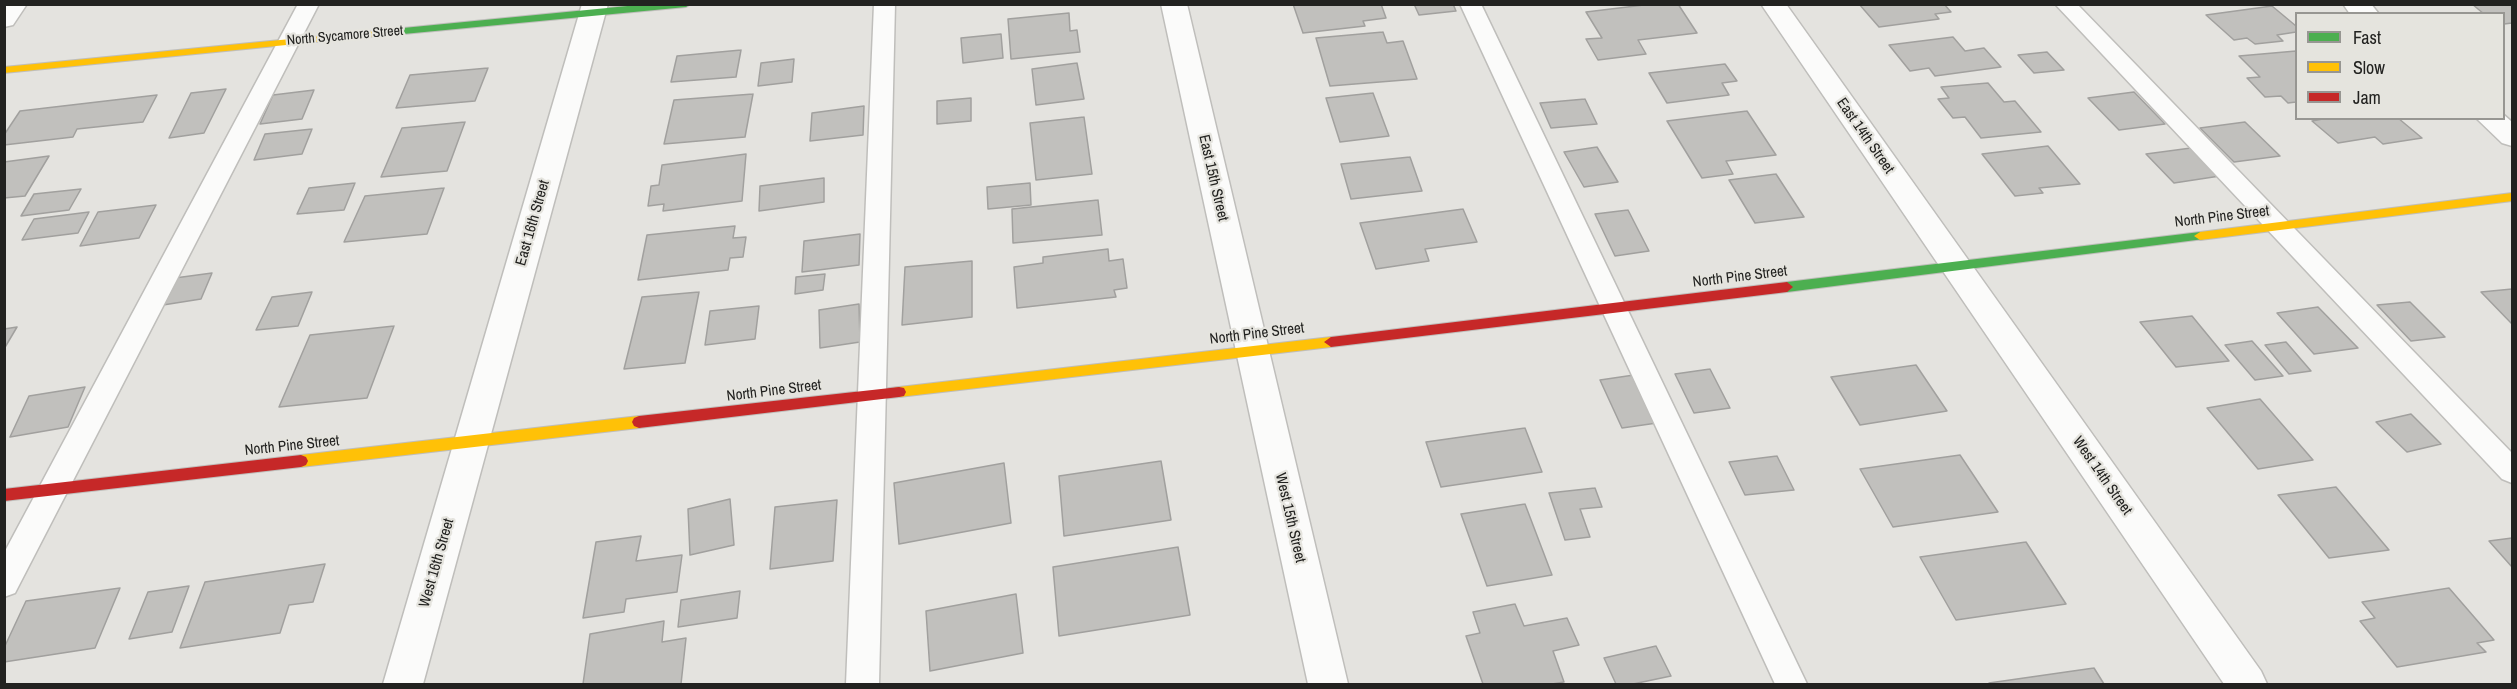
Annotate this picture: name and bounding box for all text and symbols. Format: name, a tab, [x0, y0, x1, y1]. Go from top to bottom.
legend	[2295, 12, 2505, 120]
street label: North Sycamore Street	[286, 23, 404, 49]
text: Fast	[2353, 25, 2381, 50]
text: Slow	[2353, 55, 2385, 80]
text: Jam	[2353, 85, 2381, 110]
street label: East 14th Street	[1832, 95, 1898, 177]
street label: East 15th Street	[1194, 133, 1232, 223]
street label: East 16th Street	[512, 178, 554, 268]
street label: North Pine Street	[2174, 202, 2270, 232]
street label: North Pine Street	[1692, 262, 1788, 292]
street label: North Pine Street	[1209, 319, 1305, 349]
street label: North Pine Street	[726, 376, 822, 406]
street label: North Pine Street	[244, 432, 340, 460]
street label: West 14th Street	[2068, 433, 2136, 519]
street label: West 15th Street	[1271, 471, 1309, 565]
street label: West 16th Street	[416, 517, 458, 609]

